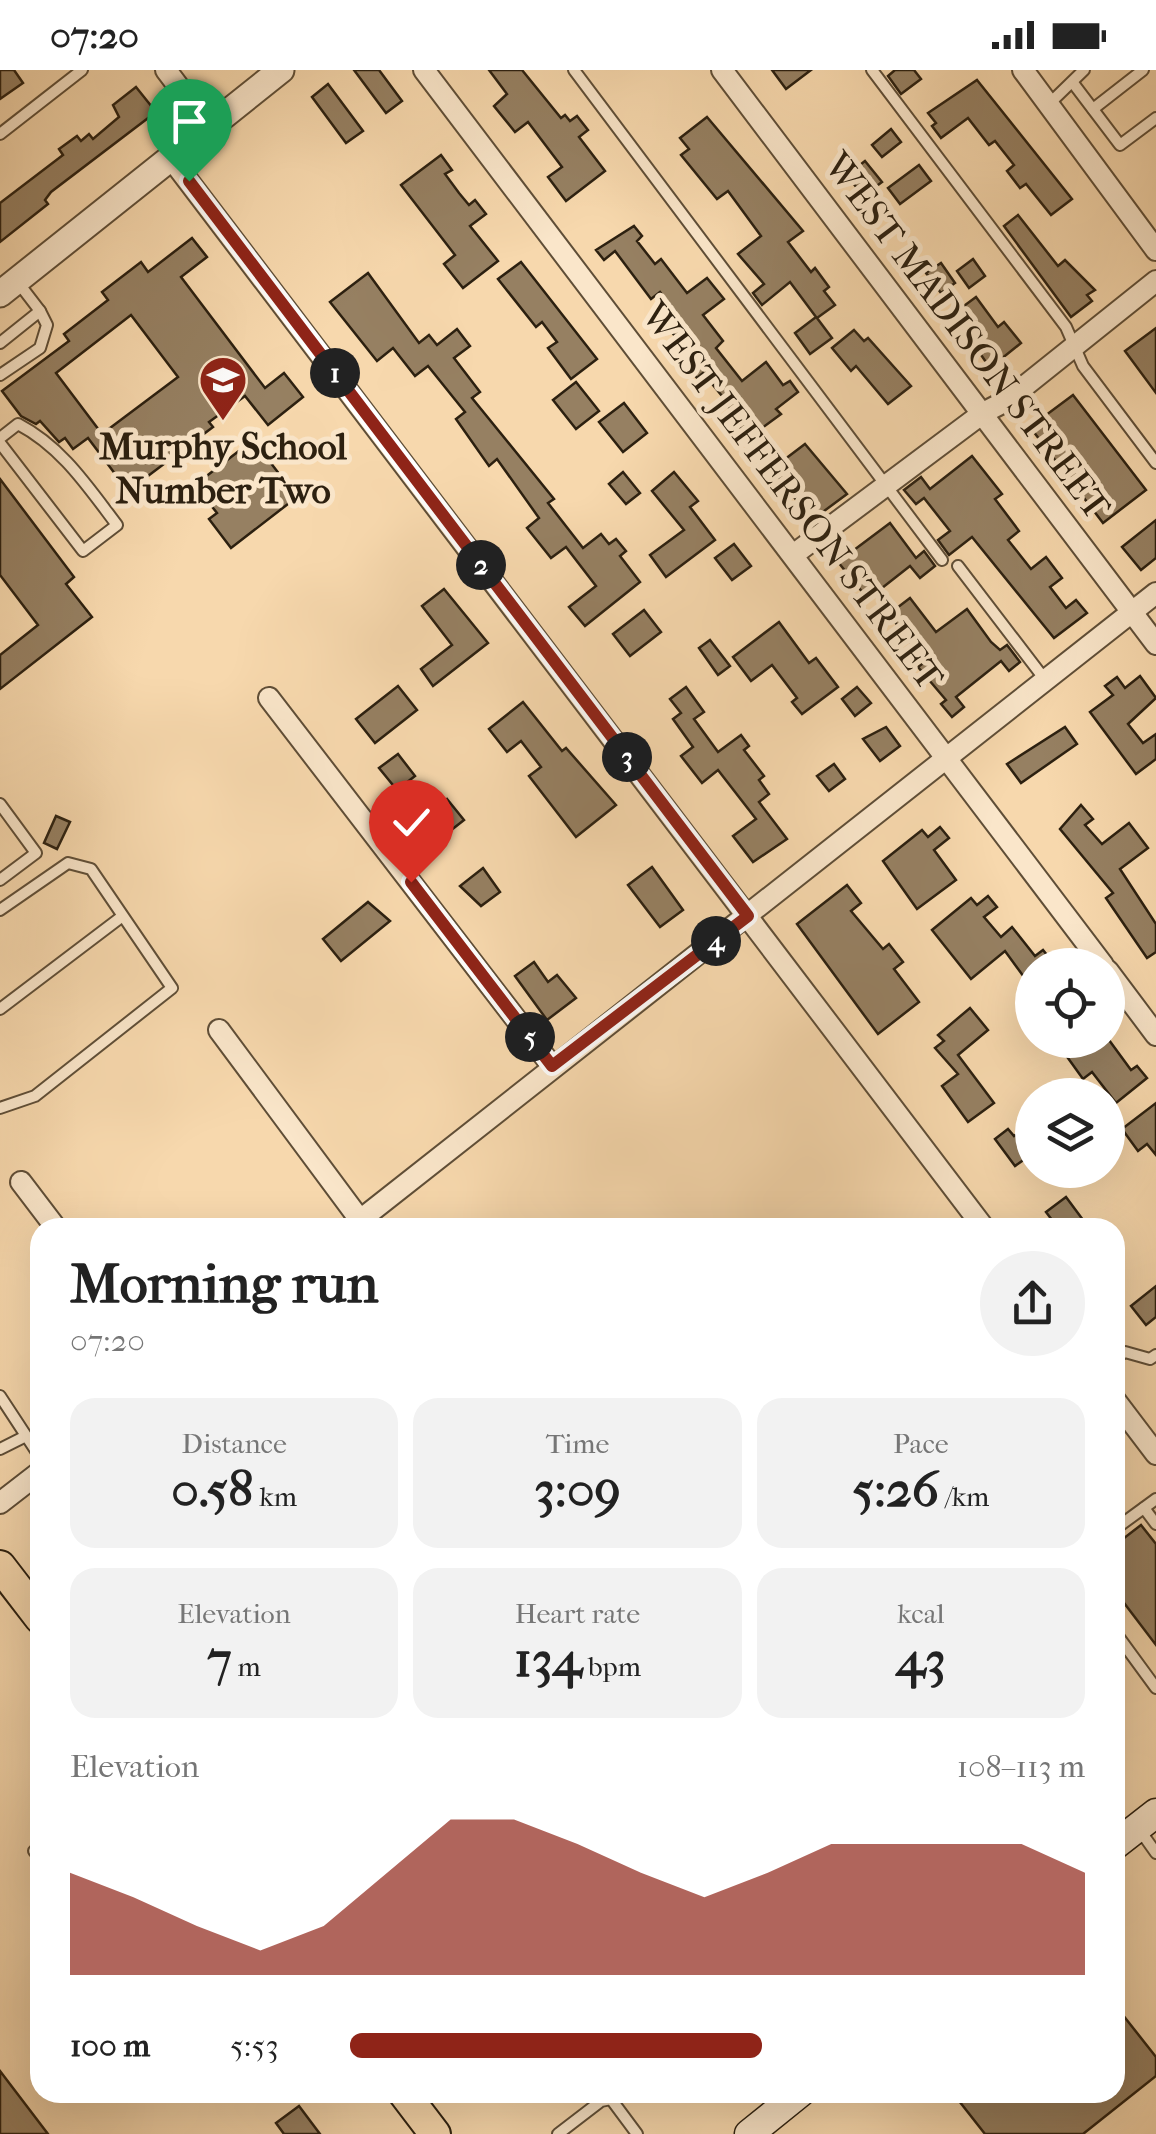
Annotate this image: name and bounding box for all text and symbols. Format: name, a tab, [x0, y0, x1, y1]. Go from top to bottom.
text: 07:20	[50, 13, 139, 58]
pin	[147, 79, 232, 182]
icon: arrive	[162, 94, 217, 149]
street label: WEST MADISON STREET	[814, 143, 1120, 529]
street label: WEST JEFFERSON STREET	[631, 292, 953, 699]
pin: 1	[310, 348, 360, 398]
school or university icon: Murphy School Number Two	[197, 354, 249, 422]
text: 1	[330, 356, 340, 389]
place label: Murphy School Number Two	[99, 424, 347, 513]
pin: 2	[456, 540, 506, 590]
text: 2	[474, 548, 488, 581]
pin: 3	[602, 732, 652, 782]
text: 3	[621, 740, 633, 773]
pin	[369, 780, 454, 883]
icon: check	[384, 795, 439, 850]
pin: 4	[691, 916, 741, 966]
text: 4	[708, 924, 724, 957]
map controls	[1015, 948, 1125, 1188]
button: locate	[1015, 948, 1125, 1058]
pin: 5	[505, 1012, 555, 1062]
text: 5	[524, 1020, 536, 1053]
button: layers	[1015, 1078, 1125, 1188]
button: share	[980, 1251, 1085, 1356]
text: Morning run	[70, 1252, 378, 1316]
text: 07:20	[70, 1322, 145, 1359]
text: Distance	[182, 1427, 287, 1460]
text: Time	[546, 1427, 609, 1460]
text: Pace	[893, 1427, 949, 1460]
text: 0.58	[171, 1460, 253, 1519]
text: 3:09	[534, 1460, 621, 1519]
text: 5:26	[852, 1460, 939, 1519]
text: km	[253, 1480, 297, 1513]
text: /km	[939, 1480, 989, 1513]
text: Elevation	[178, 1597, 291, 1630]
text: Heart rate	[515, 1597, 640, 1630]
text: kcal	[897, 1597, 944, 1630]
text: 7	[207, 1630, 232, 1689]
text: 134	[514, 1630, 582, 1689]
text: 43	[896, 1630, 946, 1689]
text: m	[232, 1650, 261, 1683]
text: bpm	[582, 1650, 641, 1683]
text: Elevation	[70, 1748, 199, 1785]
text: 108–113 m	[957, 1748, 1085, 1785]
text: 100 m	[70, 2027, 150, 2064]
text: 5:53	[230, 2027, 279, 2064]

